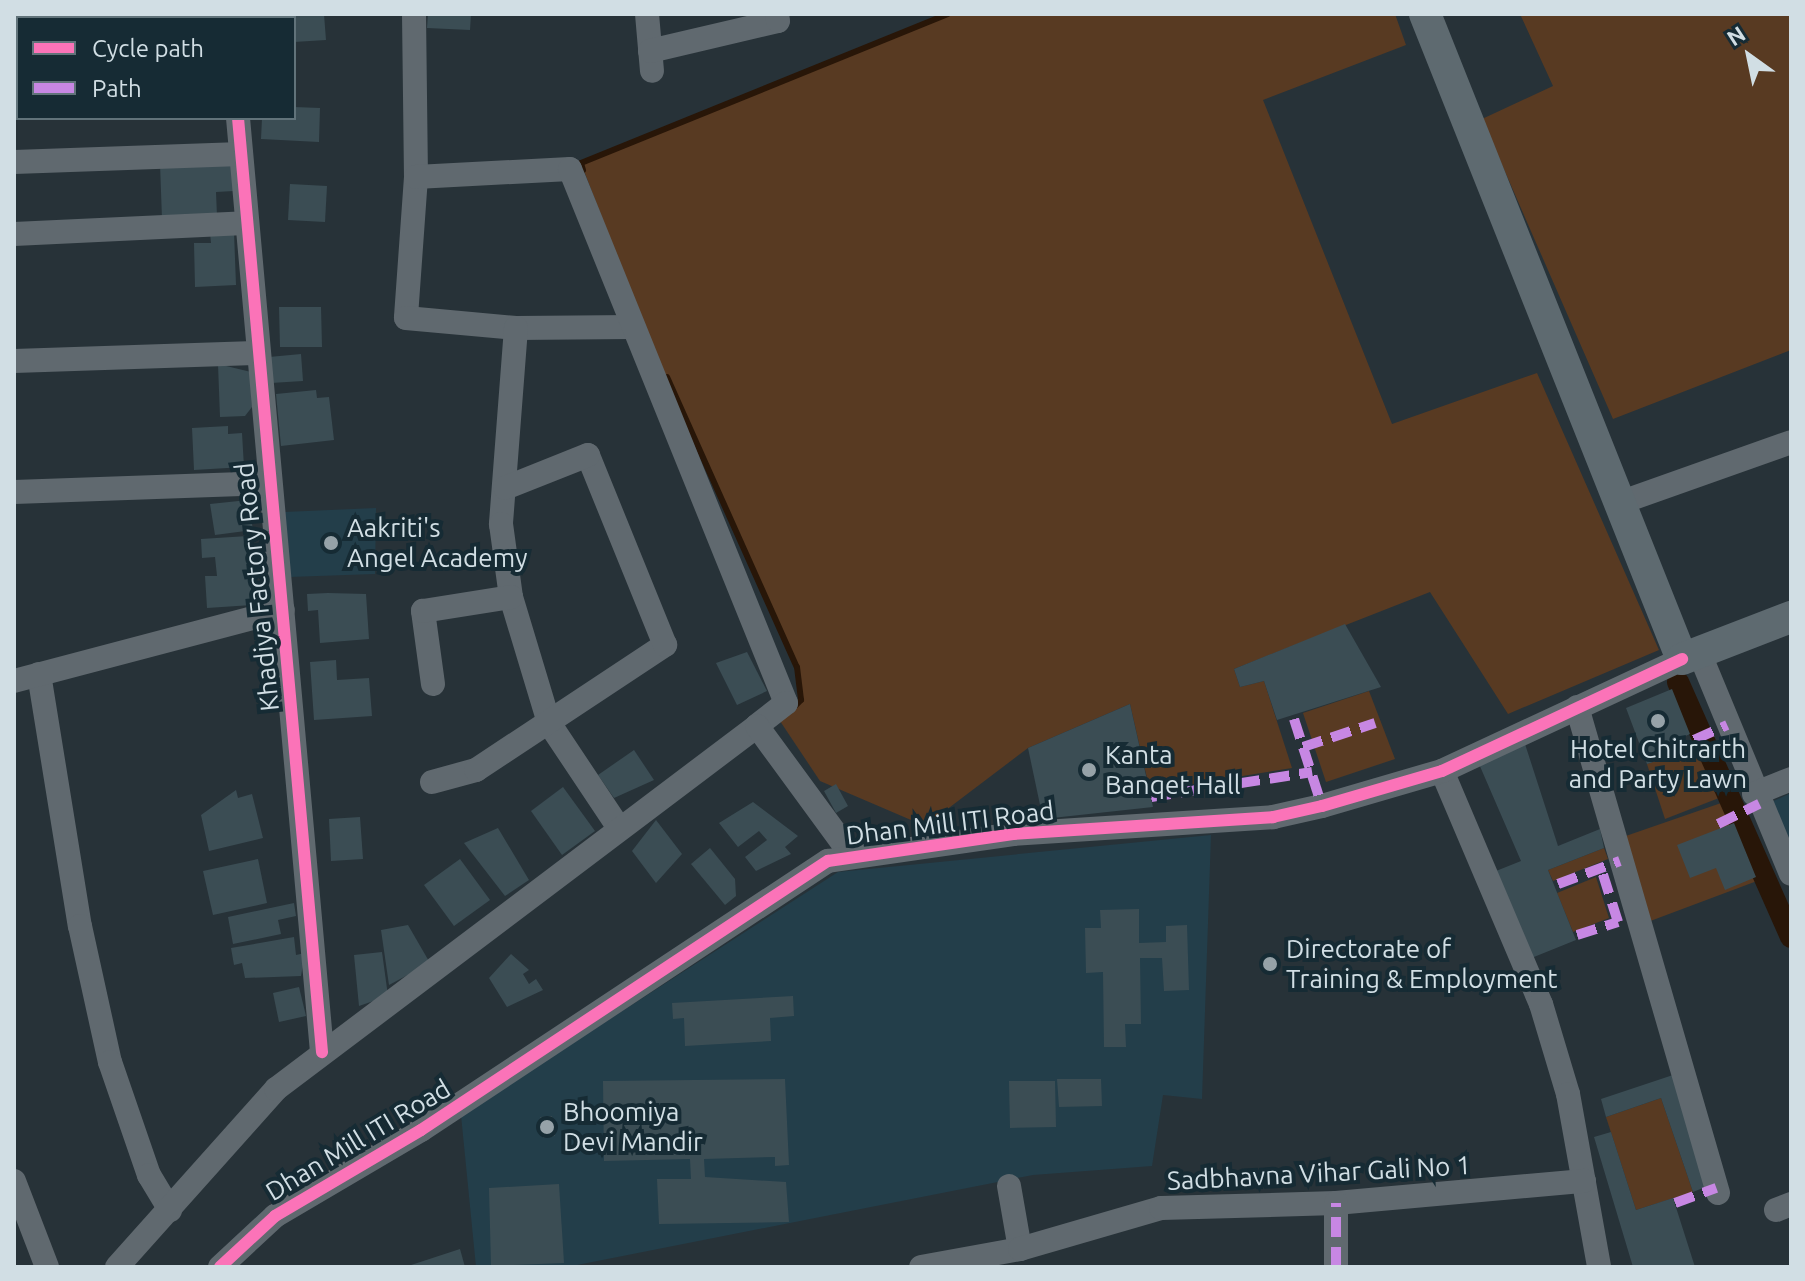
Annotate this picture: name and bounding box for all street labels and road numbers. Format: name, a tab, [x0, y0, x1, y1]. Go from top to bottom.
street label: Khadiya Factory Road	[228, 461, 286, 713]
street label: Dhan Mill ITI Road	[844, 795, 1056, 851]
street label: Dhan Mill ITI Road	[260, 1073, 456, 1207]
street label: Sadbhavna Vihar Gali No 1	[1166, 1149, 1472, 1197]

